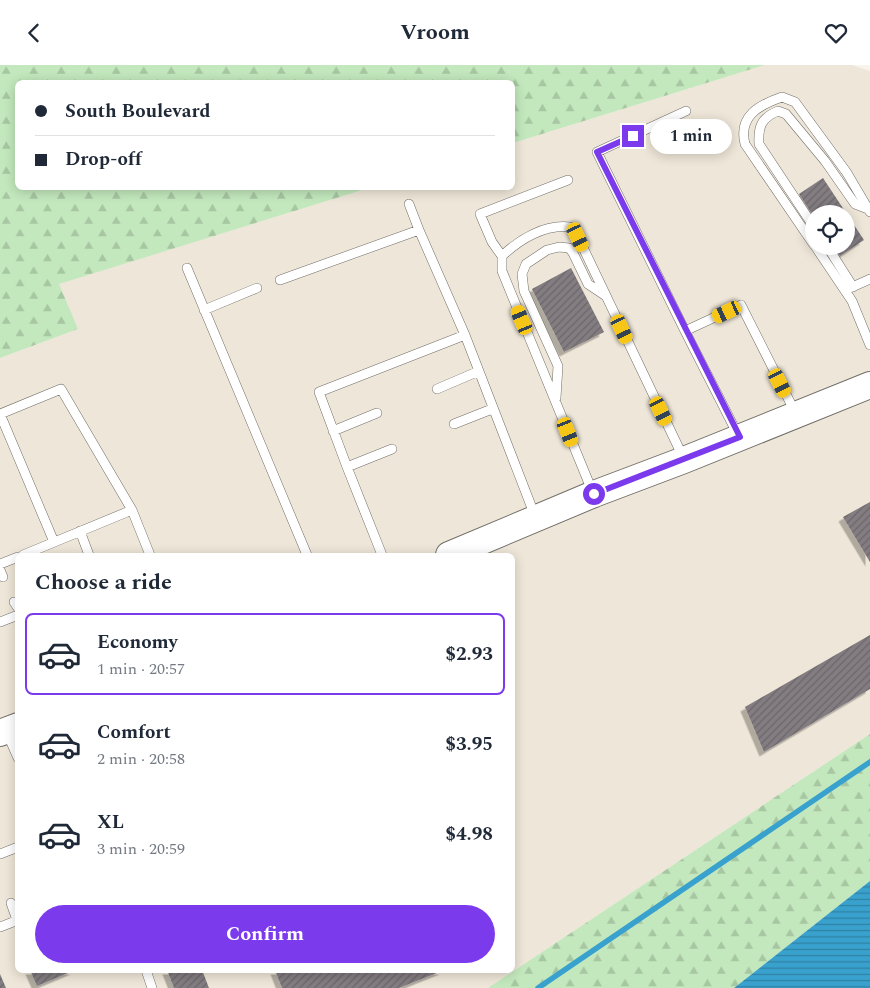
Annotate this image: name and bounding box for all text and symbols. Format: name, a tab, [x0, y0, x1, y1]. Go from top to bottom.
text: Vroom	[400, 16, 470, 49]
icon: back	[20, 19, 48, 47]
icon: heart	[822, 19, 850, 47]
text: South Boulevard	[65, 97, 211, 126]
callout: 1 min	[650, 119, 733, 153]
text: 1 min	[670, 124, 712, 148]
route end	[622, 125, 644, 147]
text: Drop-off	[65, 145, 142, 174]
map controls	[805, 205, 855, 255]
button: locate	[805, 205, 855, 255]
car	[564, 220, 591, 254]
car	[710, 299, 743, 325]
car	[509, 303, 534, 337]
car	[608, 312, 635, 346]
car	[766, 366, 793, 400]
car	[647, 394, 674, 428]
car	[555, 415, 580, 449]
route start	[583, 483, 605, 505]
text: Choose a ride	[35, 566, 172, 599]
text: Economy	[97, 628, 178, 657]
icon: car	[37, 632, 82, 677]
text: $2.93	[445, 640, 493, 669]
text: 1 min · 20:57	[97, 657, 185, 681]
text: Comfort	[97, 718, 171, 747]
icon: car	[37, 722, 82, 767]
text: $3.95	[445, 730, 493, 759]
text: 2 min · 20:58	[97, 747, 185, 771]
text: XL	[97, 808, 124, 837]
icon: car	[37, 812, 82, 857]
text: $4.98	[445, 820, 493, 849]
text: 3 min · 20:59	[97, 837, 185, 861]
button: Confirm	[35, 905, 495, 963]

